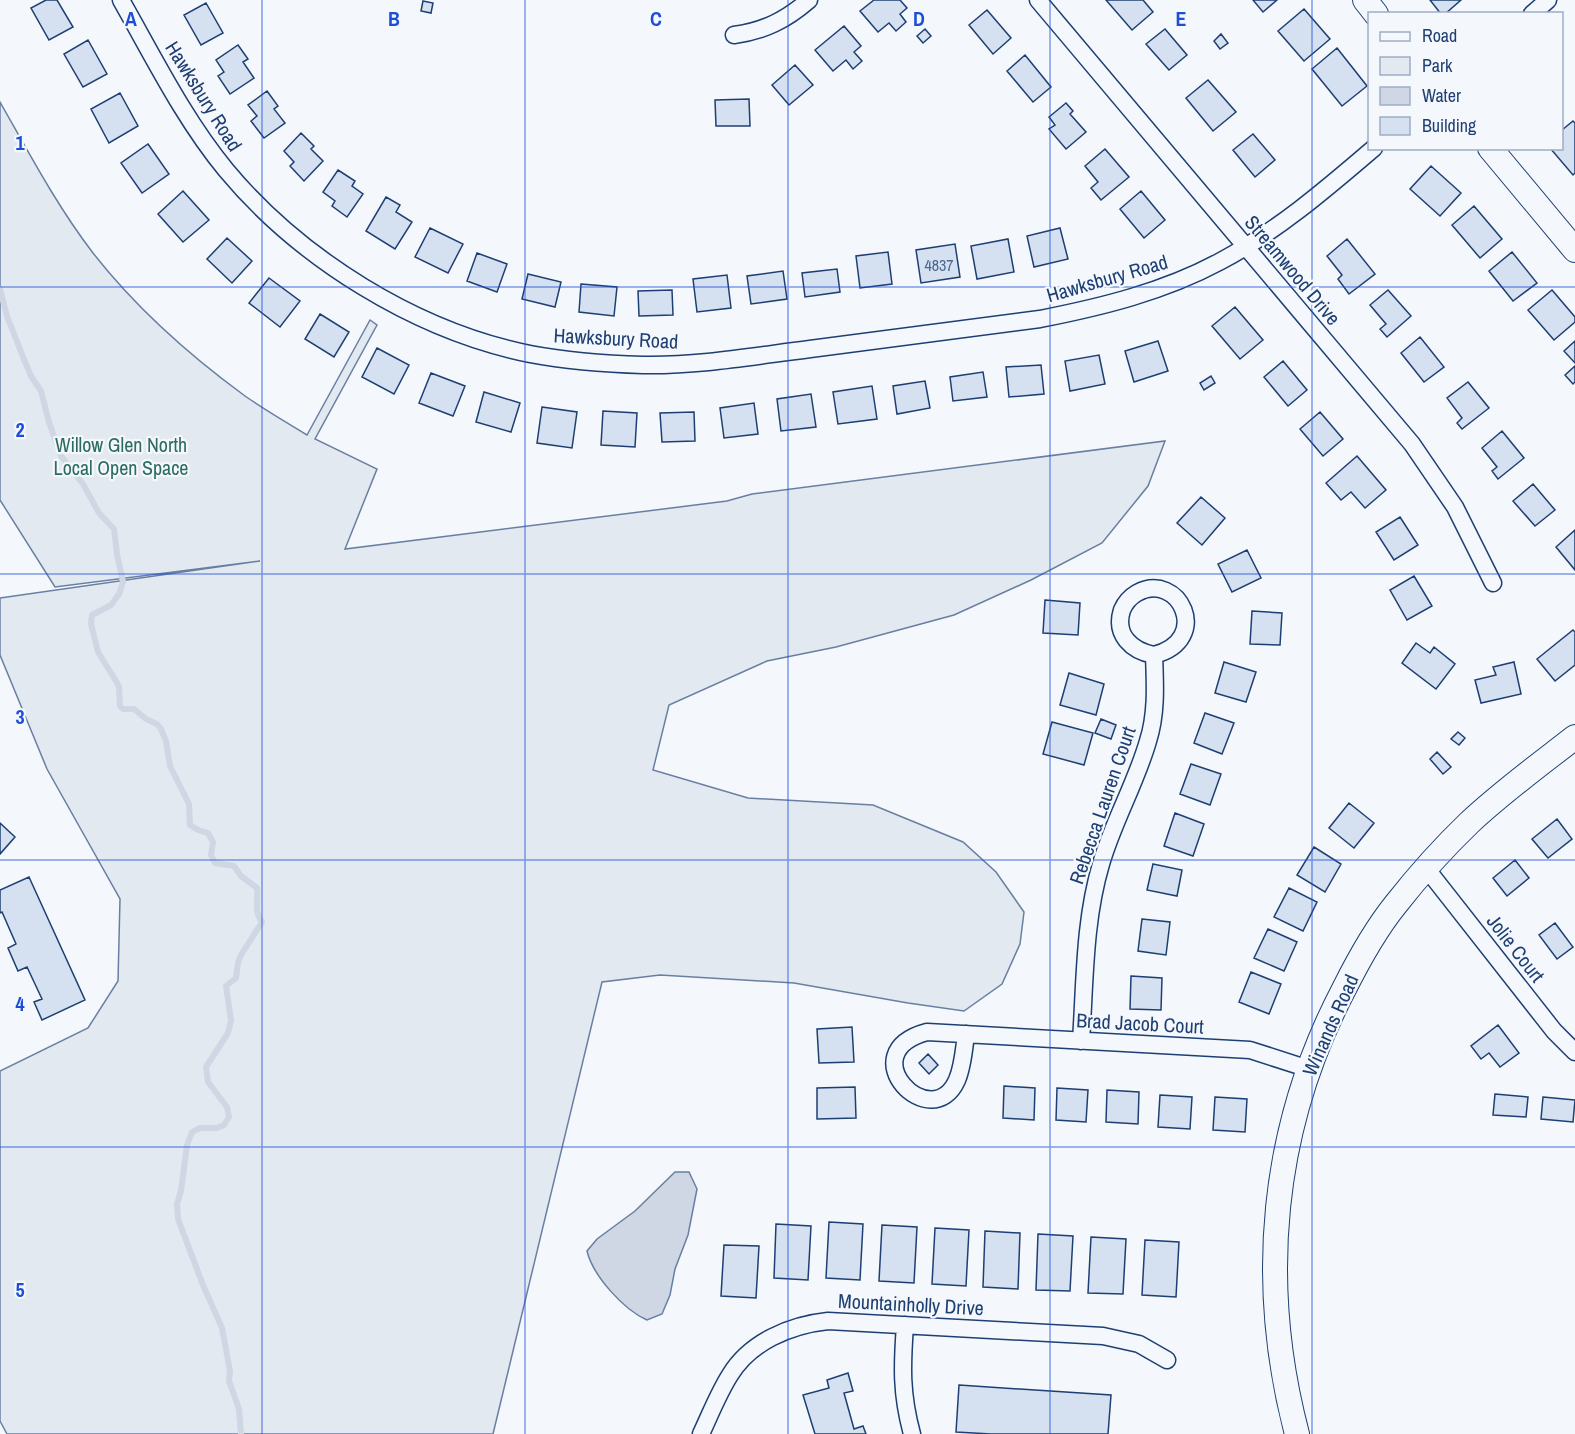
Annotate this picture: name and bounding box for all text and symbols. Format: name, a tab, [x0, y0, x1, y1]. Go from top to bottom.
text: A	[125, 5, 137, 32]
text: B	[388, 5, 400, 32]
text: C	[650, 5, 662, 32]
text: D	[913, 5, 925, 32]
text: E	[1176, 5, 1187, 32]
legend	[1368, 12, 1563, 150]
text: Road	[1422, 23, 1457, 48]
street label: Hawksbury Road	[159, 36, 249, 156]
text: Park	[1422, 53, 1453, 78]
text: Water	[1422, 83, 1461, 108]
text: Building	[1422, 113, 1477, 138]
text: 1	[15, 129, 25, 156]
street label: Streamwood Drive	[1239, 209, 1347, 331]
street label: Hawksbury Road	[1043, 248, 1171, 308]
house number: 4837	[924, 254, 954, 276]
street label: Hawksbury Road	[553, 321, 679, 355]
text: 2	[15, 416, 25, 443]
park label: Willow Glen North Local Open Space	[54, 431, 188, 481]
text: 3	[15, 703, 25, 730]
street label: Rebecca Lauren Court	[1062, 722, 1142, 887]
street label: Jolie Court	[1481, 908, 1551, 988]
street label: Winands Road	[1296, 970, 1364, 1080]
text: 4	[15, 990, 25, 1017]
street label: Brad Jacob Court	[1076, 1006, 1205, 1040]
text: 5	[15, 1276, 25, 1303]
street label: Mountainholly Drive	[837, 1287, 985, 1321]

